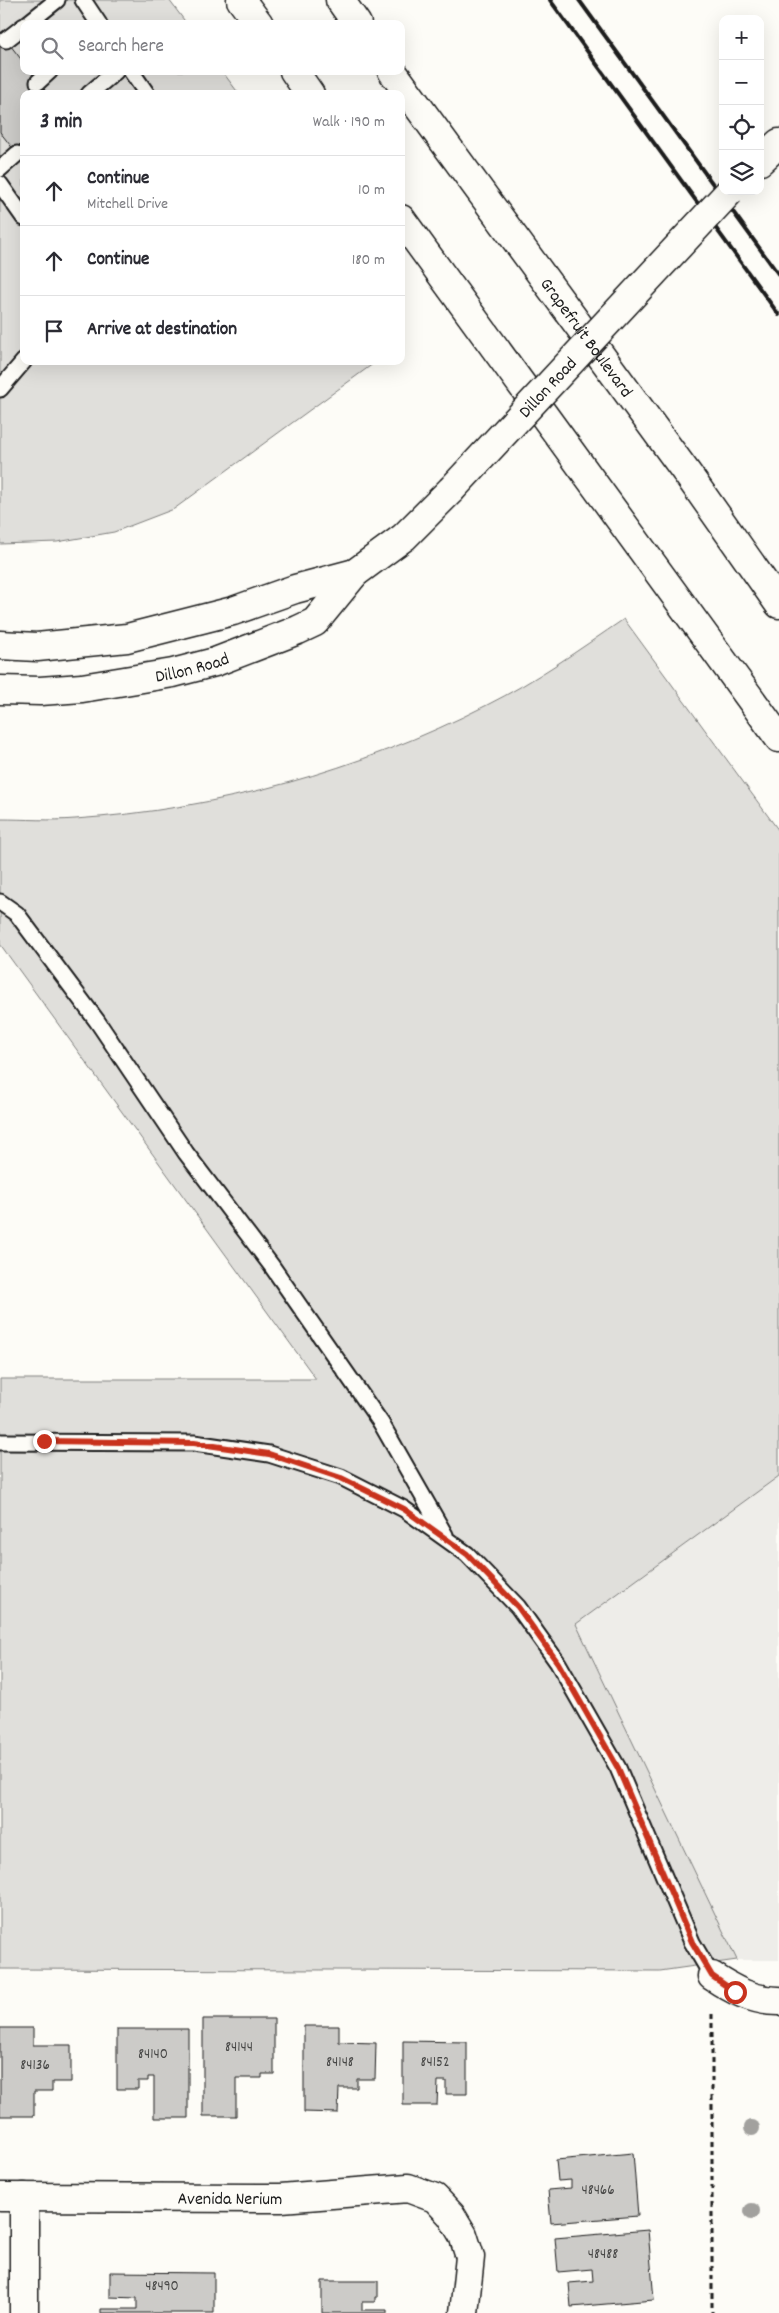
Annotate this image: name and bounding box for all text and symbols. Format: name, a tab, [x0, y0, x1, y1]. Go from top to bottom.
map controls	[719, 15, 764, 195]
button: +	[719, 15, 764, 60]
search box	[20, 20, 405, 75]
icon: search	[38, 34, 66, 62]
text: Search here	[78, 34, 164, 61]
button: −	[719, 60, 764, 105]
button: locate	[719, 105, 764, 150]
text: 3 min	[40, 108, 82, 138]
text: Walk · 190 m	[313, 111, 385, 134]
button: layers	[719, 150, 764, 195]
text: Continue	[87, 166, 149, 193]
icon: ahead	[40, 177, 68, 205]
text: 10 m	[358, 179, 385, 202]
text: Mitchell Drive	[87, 193, 168, 216]
icon: ahead	[40, 247, 68, 275]
text: Continue	[87, 247, 149, 274]
text: 180 m	[352, 249, 385, 272]
street label: Grapefruit Boulevard	[533, 274, 637, 404]
icon: arrive	[40, 317, 68, 345]
text: Arrive at destination	[87, 317, 237, 344]
street label: Dillon Road	[514, 353, 584, 425]
street label: Dillon Road	[154, 648, 233, 691]
route end	[33, 1430, 56, 1453]
route start	[724, 1981, 747, 2004]
house number: 84144	[225, 2037, 253, 2059]
house number: 84140	[138, 2044, 168, 2066]
house number: 84148	[326, 2052, 354, 2074]
house number: 84152	[420, 2052, 450, 2074]
house number: 84136	[20, 2055, 50, 2077]
house number: 48466	[581, 2180, 615, 2202]
street label: Avenida Nerium	[178, 2188, 282, 2213]
house number: 48488	[588, 2244, 618, 2266]
house number: 48490	[145, 2276, 179, 2298]

